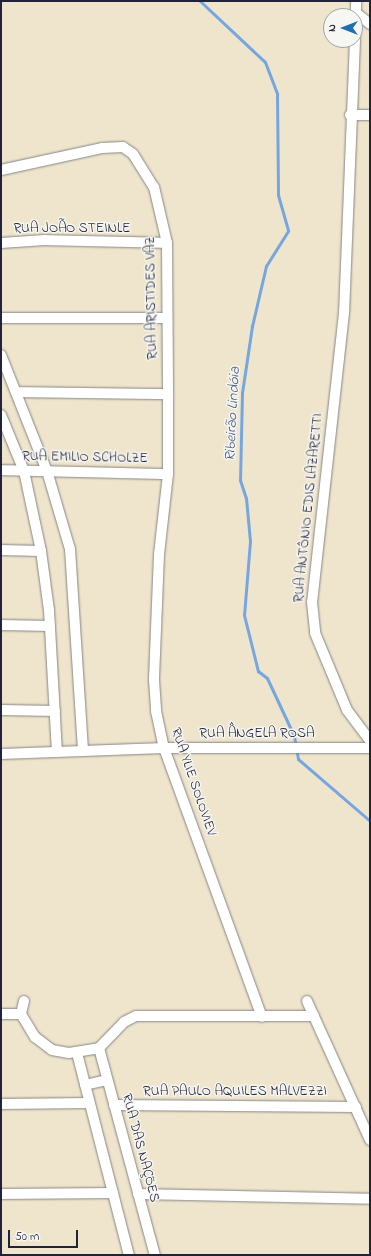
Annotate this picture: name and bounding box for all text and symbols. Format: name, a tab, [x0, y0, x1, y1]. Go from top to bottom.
north arrow	[323, 8, 363, 48]
text: N	[324, 24, 340, 32]
street label: RUA JOÃO STEINLE	[13, 221, 131, 237]
street label: RUA ARISTIDES VAZ	[143, 236, 161, 360]
water label: Ribeirão Lindóia	[222, 366, 244, 462]
street label: RUA ANTÔNIO EDIS LAZARETTI	[291, 413, 327, 603]
street label: RUA EMILIO SCHOLZE	[22, 449, 148, 467]
street label: RUA YLIE SOLOVIEV	[167, 726, 219, 838]
street label: RUA ÂNGELA ROSA	[199, 726, 315, 742]
street label: RUA PAULO AQUILES MALVEZZI	[143, 1084, 327, 1100]
street label: RUA DAS NAÇÕES	[117, 1092, 163, 1204]
scale bar	[10, 1222, 80, 1248]
text: 50 m	[15, 1228, 39, 1246]

